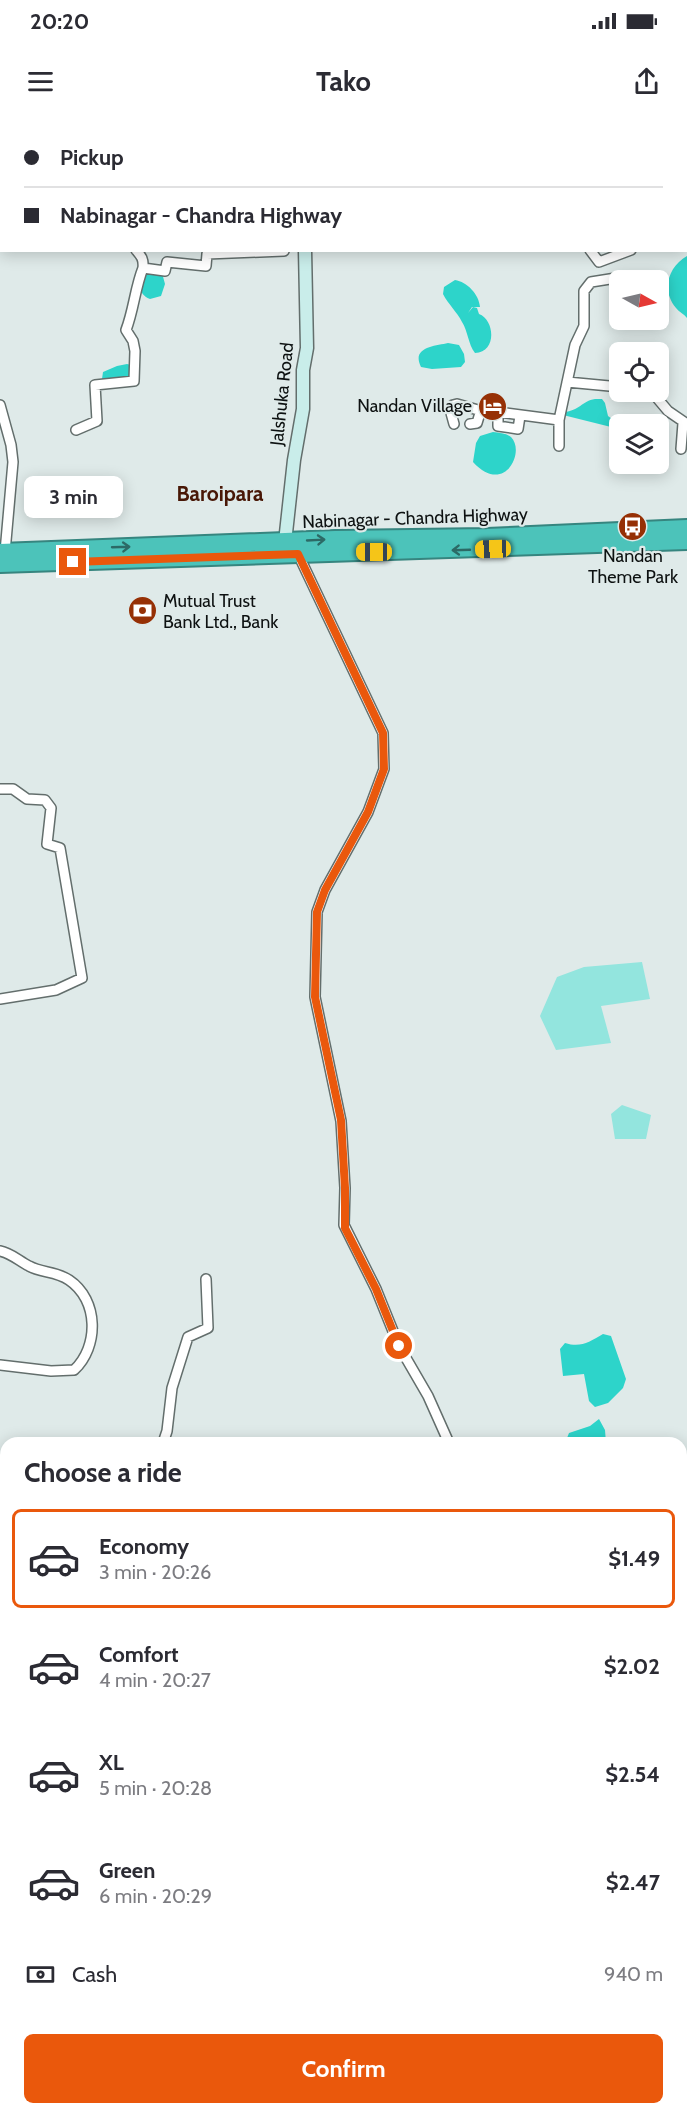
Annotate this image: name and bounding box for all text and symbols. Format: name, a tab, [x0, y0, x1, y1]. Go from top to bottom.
text: 20:20	[30, 8, 89, 35]
icon: menu	[24, 65, 57, 98]
text: Tako	[316, 65, 371, 98]
icon: share	[630, 65, 663, 98]
text: Pickup	[60, 144, 124, 171]
text: Nabinagar - Chandra Highway	[60, 202, 342, 229]
north arrow	[609, 270, 669, 330]
map controls	[609, 270, 669, 474]
street label: Jalshuka Road	[266, 341, 298, 448]
button: locate	[609, 342, 669, 402]
hotel icon: Nandan Village	[477, 390, 509, 422]
place label: Nandan Village	[357, 395, 472, 417]
button: layers	[609, 414, 669, 474]
callout: 3 min	[23, 475, 122, 517]
district label: Baroipara	[176, 481, 264, 506]
text: 3 min	[49, 485, 98, 509]
street label: Nabinagar - Chandra Highway	[302, 503, 528, 533]
bus stop icon: Nandan Theme Park	[617, 511, 649, 543]
one-way arrow	[306, 534, 326, 545]
car	[475, 539, 511, 559]
one-way arrow	[111, 542, 131, 553]
car	[356, 543, 392, 561]
one-way arrow	[451, 545, 471, 556]
place label: Nandan Theme Park	[588, 545, 679, 588]
route end	[59, 548, 86, 575]
place label: Mutual Trust Bank Ltd., Bank	[163, 590, 279, 633]
bank icon: Mutual Trust Bank Ltd., Bank	[126, 595, 158, 627]
route start	[385, 1332, 412, 1359]
text: Choose a ride	[24, 1456, 182, 1489]
icon: car	[27, 1532, 81, 1586]
text: Economy	[99, 1533, 189, 1560]
text: $1.49	[608, 1545, 660, 1572]
text: 3 min · 20:26	[99, 1560, 211, 1584]
icon: car	[27, 1640, 81, 1694]
text: Comfort	[99, 1641, 178, 1668]
text: $2.02	[604, 1653, 660, 1680]
text: 4 min · 20:27	[99, 1668, 211, 1692]
icon: car	[27, 1748, 81, 1802]
text: XL	[99, 1749, 124, 1776]
text: $2.54	[605, 1761, 660, 1788]
text: 5 min · 20:28	[99, 1776, 212, 1800]
icon: car	[27, 1856, 81, 1910]
text: Green	[99, 1857, 155, 1884]
text: $2.47	[606, 1869, 660, 1896]
text: 6 min · 20:29	[99, 1884, 212, 1908]
icon: cash	[24, 1958, 57, 1991]
text: Cash	[72, 1961, 117, 1988]
text: 940 m	[604, 1962, 663, 1986]
button: Confirm	[24, 2034, 663, 2103]

